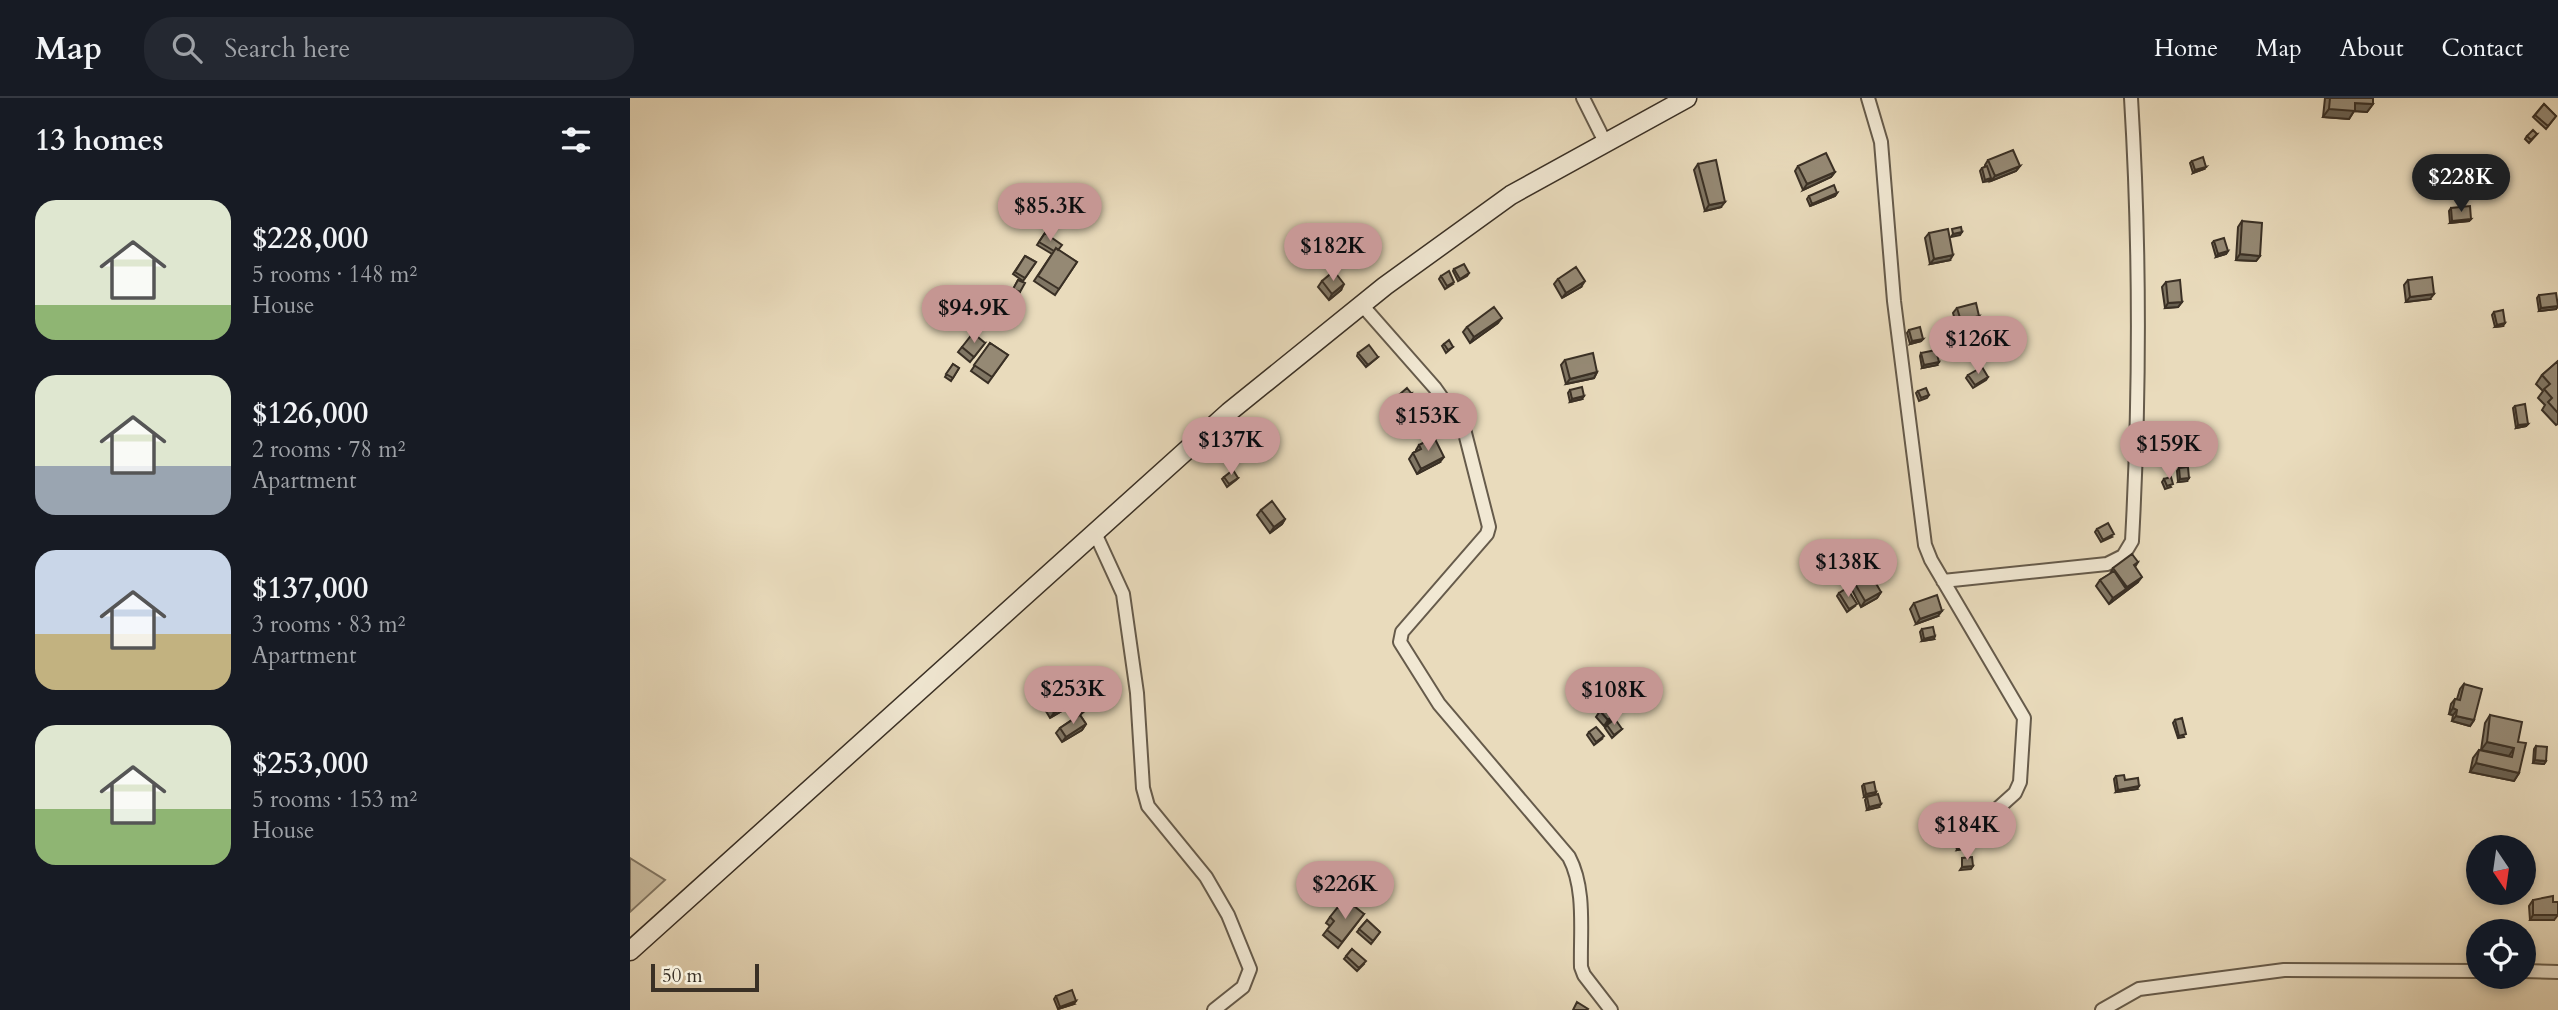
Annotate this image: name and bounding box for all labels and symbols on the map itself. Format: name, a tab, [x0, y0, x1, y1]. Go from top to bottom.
pin: $228K	[2412, 155, 2510, 214]
pin: $85.3K	[993, 184, 1107, 243]
pin: $182K	[1284, 223, 1382, 283]
pin: $94.9K	[917, 286, 1031, 345]
pin: $126K	[1929, 316, 2027, 376]
pin: $153K	[1379, 394, 1477, 453]
pin: $137K	[1182, 418, 1280, 477]
pin: $159K	[2120, 422, 2218, 481]
pin: $138K	[1799, 540, 1897, 599]
pin: $253K	[1024, 666, 1122, 726]
pin: $108K	[1565, 668, 1663, 727]
pin: $184K	[1918, 802, 2016, 862]
north arrow	[2466, 835, 2536, 905]
pin: $226K	[1296, 862, 1394, 921]
scale bar	[651, 961, 760, 993]

